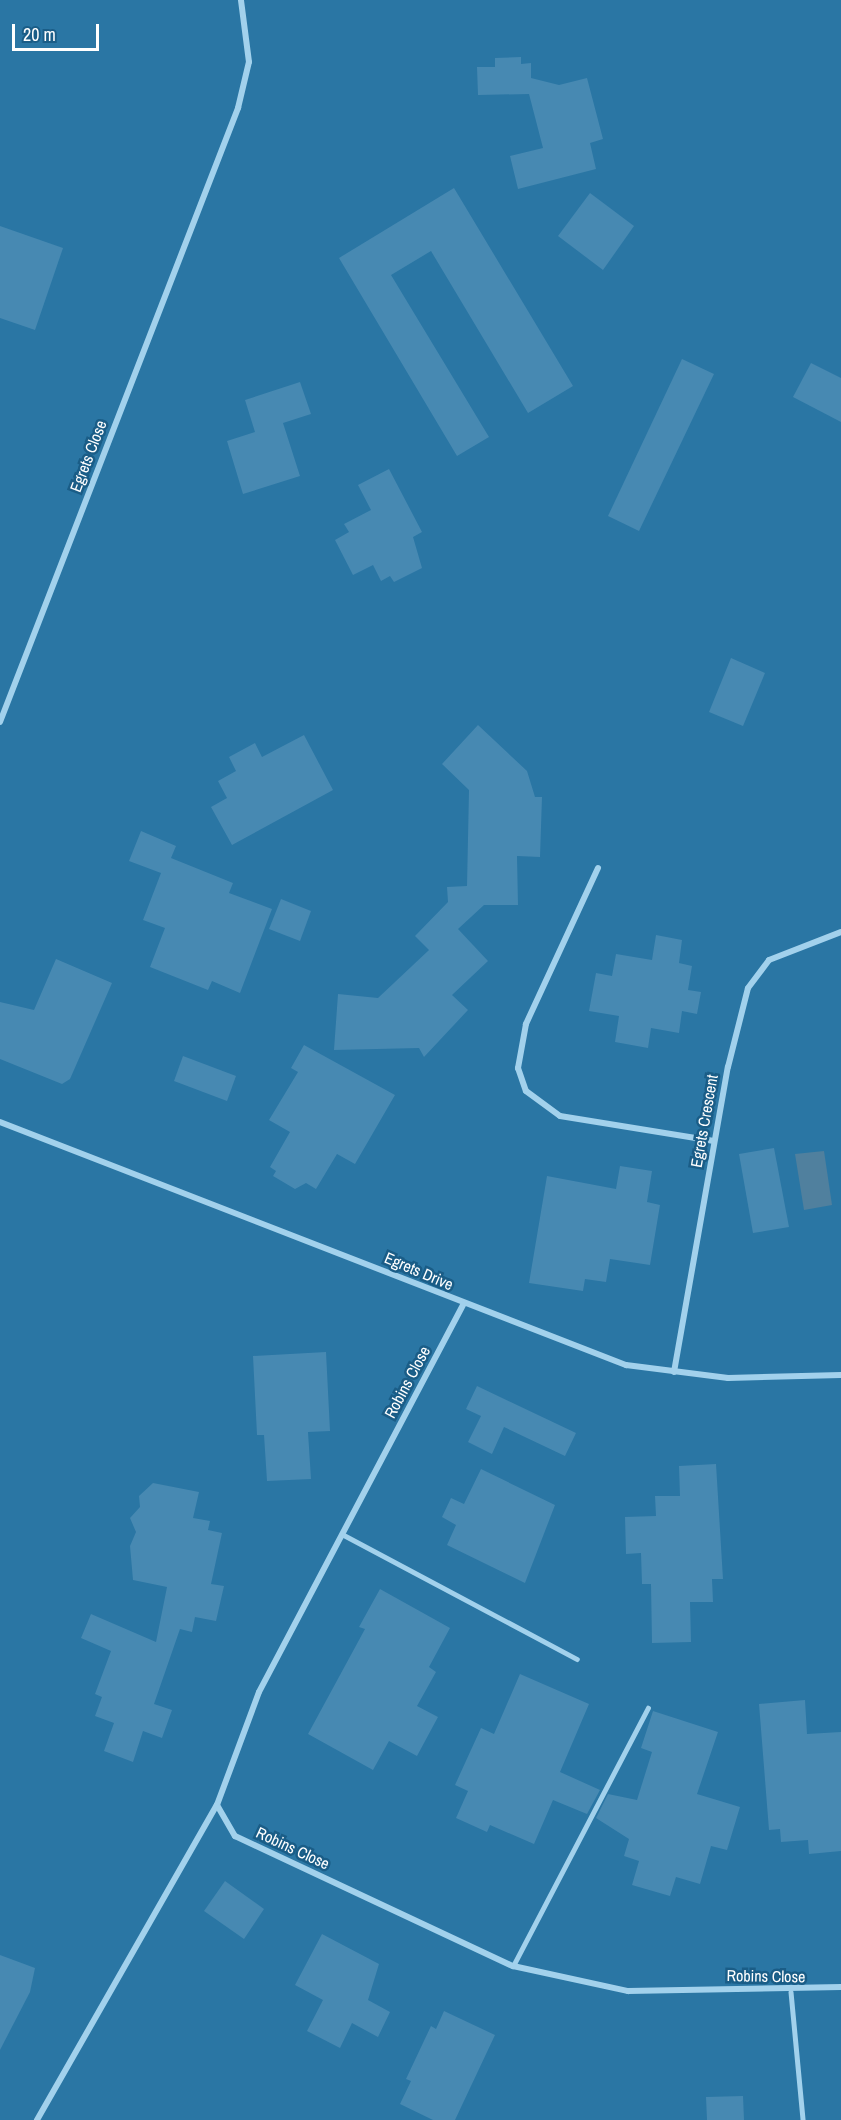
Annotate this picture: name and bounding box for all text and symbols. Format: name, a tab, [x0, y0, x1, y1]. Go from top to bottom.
scale bar	[15, 12, 102, 50]
text: 20 m	[23, 22, 56, 47]
street label: Egrets Close	[66, 418, 110, 494]
street label: Egrets Crescent	[686, 1073, 722, 1169]
street label: Egrets Drive	[382, 1248, 456, 1294]
street label: Robins Close	[380, 1343, 434, 1421]
street label: Robins Close	[253, 1823, 333, 1873]
street label: Robins Close	[726, 1966, 806, 1986]

